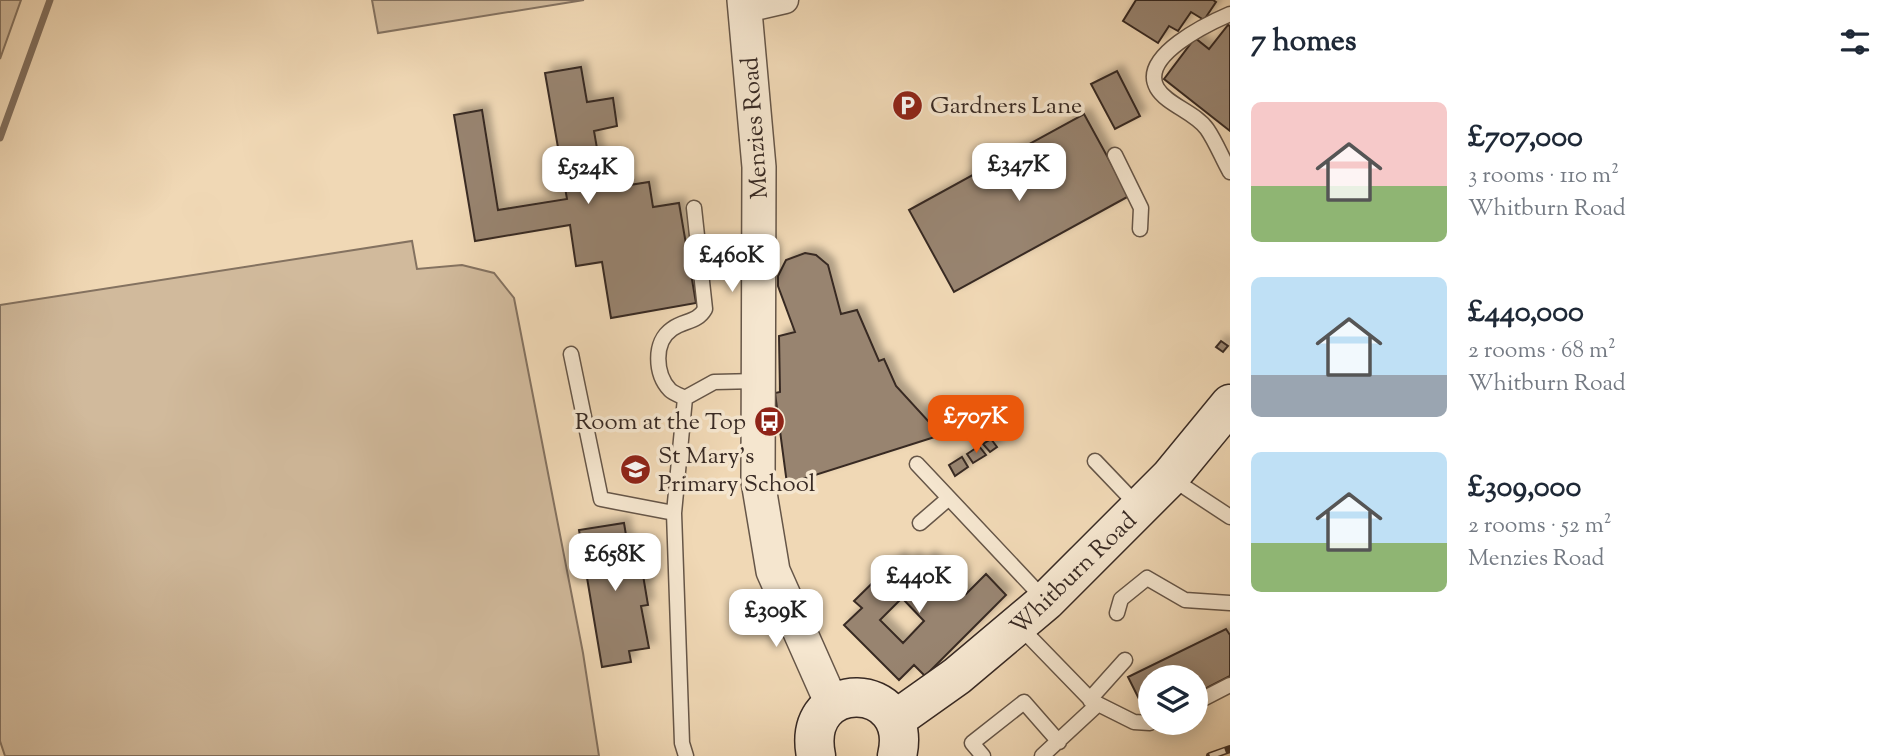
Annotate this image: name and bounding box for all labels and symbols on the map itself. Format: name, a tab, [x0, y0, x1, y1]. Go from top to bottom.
street label: Menzies Road	[734, 55, 778, 200]
parking icon: Gardners Lane	[890, 88, 924, 122]
place label: Gardners Lane	[930, 90, 1082, 124]
pin: £347K	[970, 144, 1068, 203]
pin: £524K	[539, 146, 637, 206]
pin: £460K	[683, 234, 781, 294]
pin: £707K	[927, 396, 1025, 455]
bus stop icon: Room at the Top	[752, 404, 786, 438]
place label: Room at the Top	[575, 406, 746, 440]
place label: St Mary's Primary School	[658, 440, 816, 502]
school or university icon: St Mary's Primary School	[618, 452, 652, 486]
street label: Whitburn Road	[1003, 505, 1146, 644]
pin: £658K	[566, 534, 664, 593]
pin: £440K	[870, 556, 968, 615]
pin: £309K	[727, 590, 825, 649]

